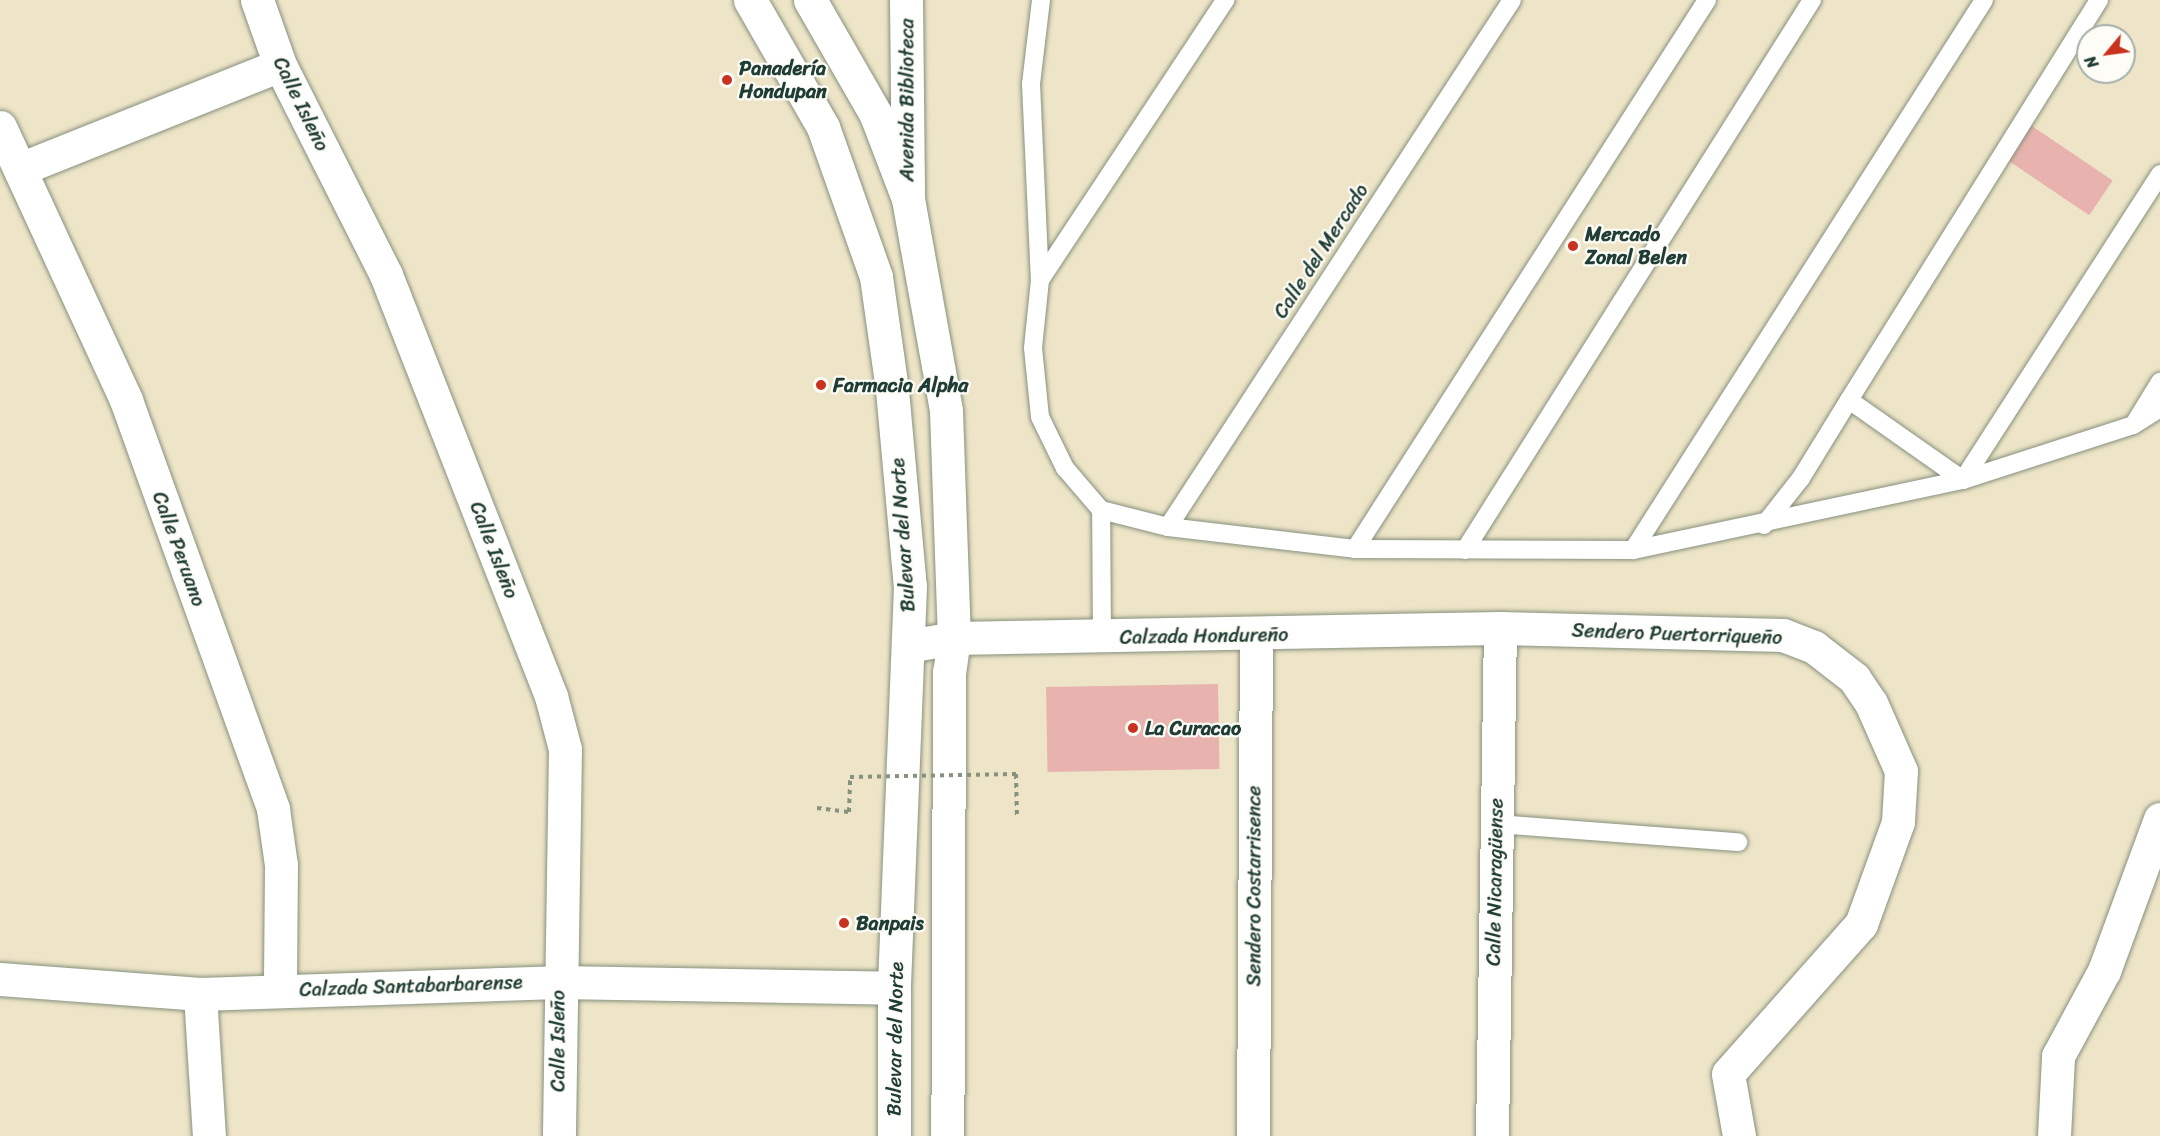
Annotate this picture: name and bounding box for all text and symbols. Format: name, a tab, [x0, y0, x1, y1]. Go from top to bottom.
street label: Avenida Biblioteca	[895, 18, 919, 182]
north arrow	[2076, 24, 2136, 84]
text: N	[2076, 50, 2107, 74]
street label: Calle Isleño	[268, 52, 334, 156]
place label: Panadería Hondupan	[739, 56, 827, 103]
marker: Panadería Hondupan	[720, 73, 734, 87]
street label: Calle del Mercado	[1268, 179, 1374, 323]
place label: Mercado Zonal Belen	[1585, 222, 1687, 269]
marker: Mercado Zonal Belen	[1566, 239, 1580, 253]
place label: Farmacia Alpha	[833, 373, 968, 397]
marker: Farmacia Alpha	[814, 378, 828, 392]
street label: Bulevar del Norte	[886, 457, 920, 613]
street label: Calle Peruano	[147, 488, 211, 610]
street label: Calle Isleño	[464, 497, 524, 603]
street label: Sendero Puertorriqueño	[1571, 618, 1783, 650]
street label: Calzada Hondureño	[1119, 623, 1289, 649]
place label: La Curacao	[1145, 716, 1241, 740]
marker: La Curacao	[1126, 721, 1140, 735]
street label: Sendero Costarrisence	[1242, 786, 1266, 986]
street label: Calle Nicaragüense	[1482, 798, 1508, 966]
place label: Banpais	[856, 911, 924, 935]
marker: Banpais	[837, 916, 851, 930]
street label: Bulevar del Norte	[882, 961, 908, 1117]
street label: Calzada Santabarbarense	[299, 970, 523, 1002]
street label: Calle Isleño	[546, 989, 570, 1093]

